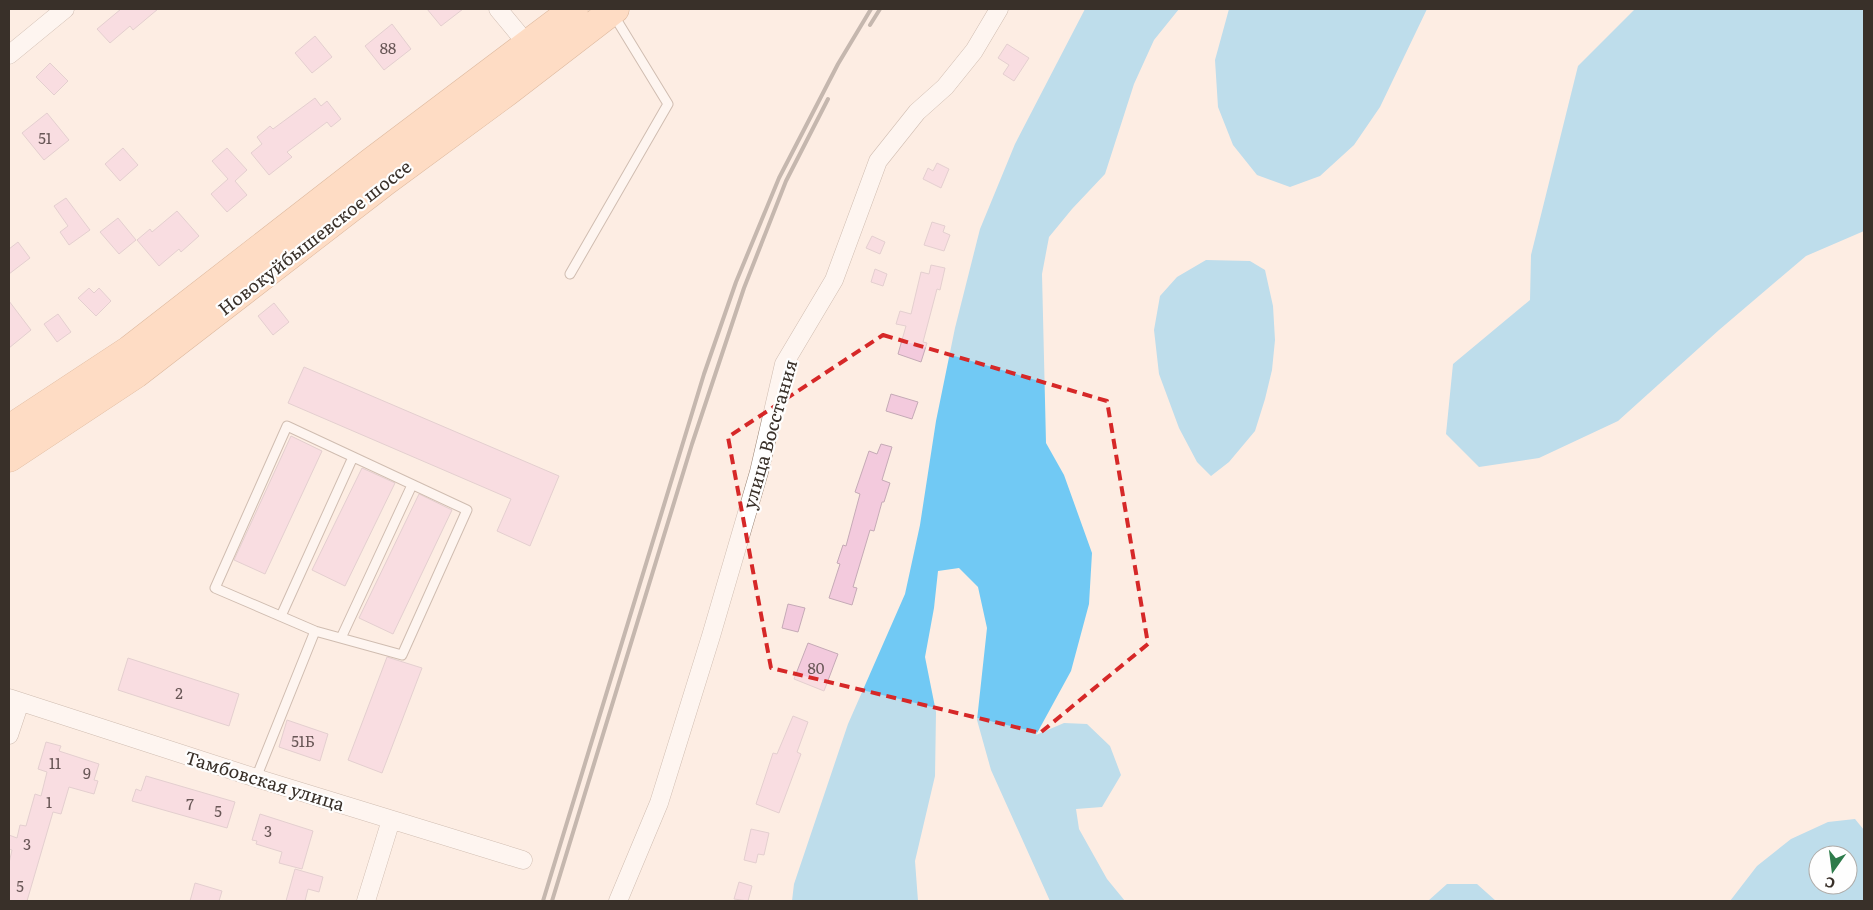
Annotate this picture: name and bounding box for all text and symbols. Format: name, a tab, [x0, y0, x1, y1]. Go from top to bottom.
house number: 88	[380, 36, 396, 59]
house number: 51	[38, 126, 52, 149]
street label: Новокуйбышевское шоссе	[211, 153, 417, 321]
street label: улица Восстания	[735, 356, 803, 512]
house number: 80	[808, 656, 825, 679]
house number: 2	[175, 681, 183, 704]
house number: 51Б	[291, 729, 315, 752]
street label: Тамбовская улица	[182, 743, 348, 817]
house number: 11	[49, 751, 61, 774]
house number: 9	[83, 761, 91, 784]
house number: 1	[46, 790, 52, 813]
house number: 7	[186, 792, 194, 815]
house number: 5	[214, 799, 222, 822]
house number: 3	[264, 819, 272, 842]
house number: 3	[23, 832, 31, 855]
north arrow	[1808, 845, 1858, 895]
text: С	[1822, 873, 1837, 894]
house number: 5	[16, 874, 24, 897]

